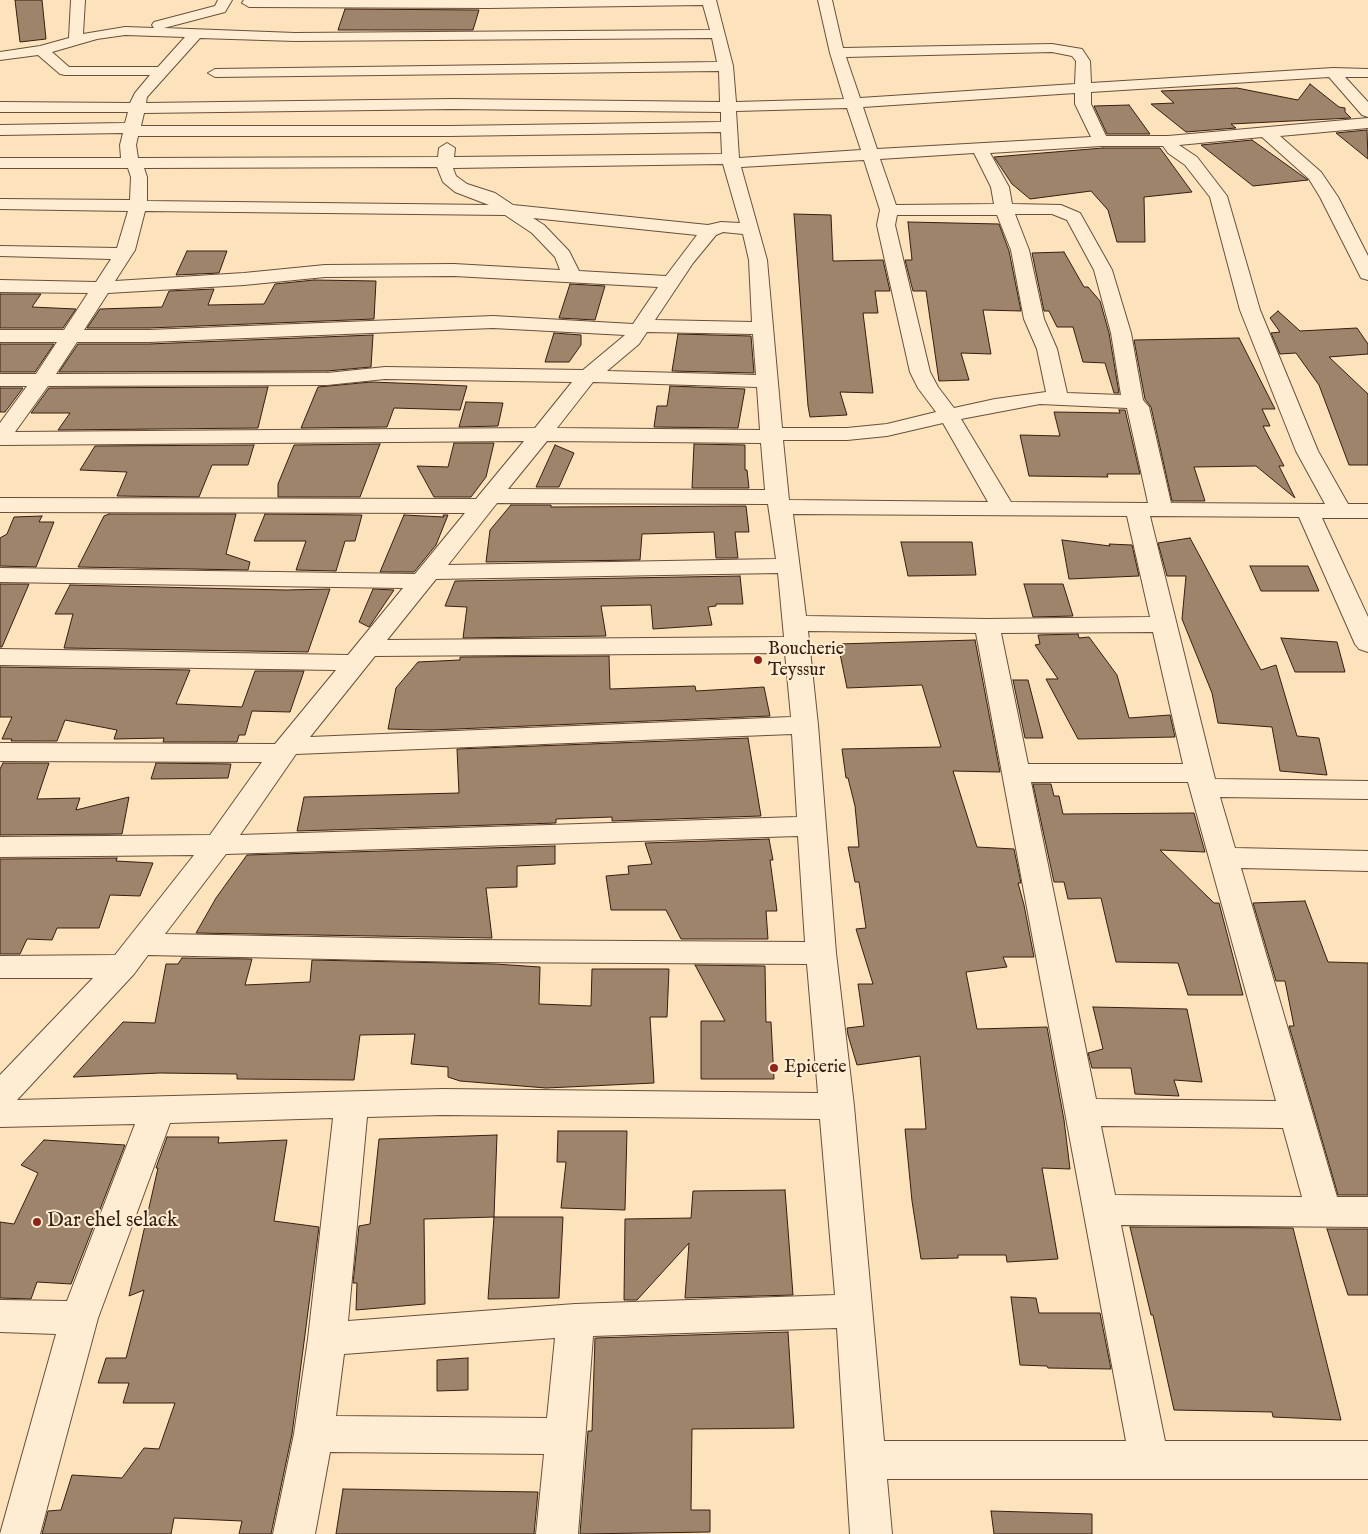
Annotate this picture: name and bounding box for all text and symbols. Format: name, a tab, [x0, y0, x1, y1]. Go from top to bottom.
place label: Boucherie Teyssur	[768, 639, 844, 682]
marker: Boucherie Teyssur	[752, 654, 764, 666]
place label: Epicerie	[784, 1057, 846, 1079]
marker: Epicerie	[768, 1062, 780, 1074]
place label: Dar ehel selack	[47, 1209, 178, 1235]
marker: Dar ehel selack	[31, 1216, 43, 1228]

